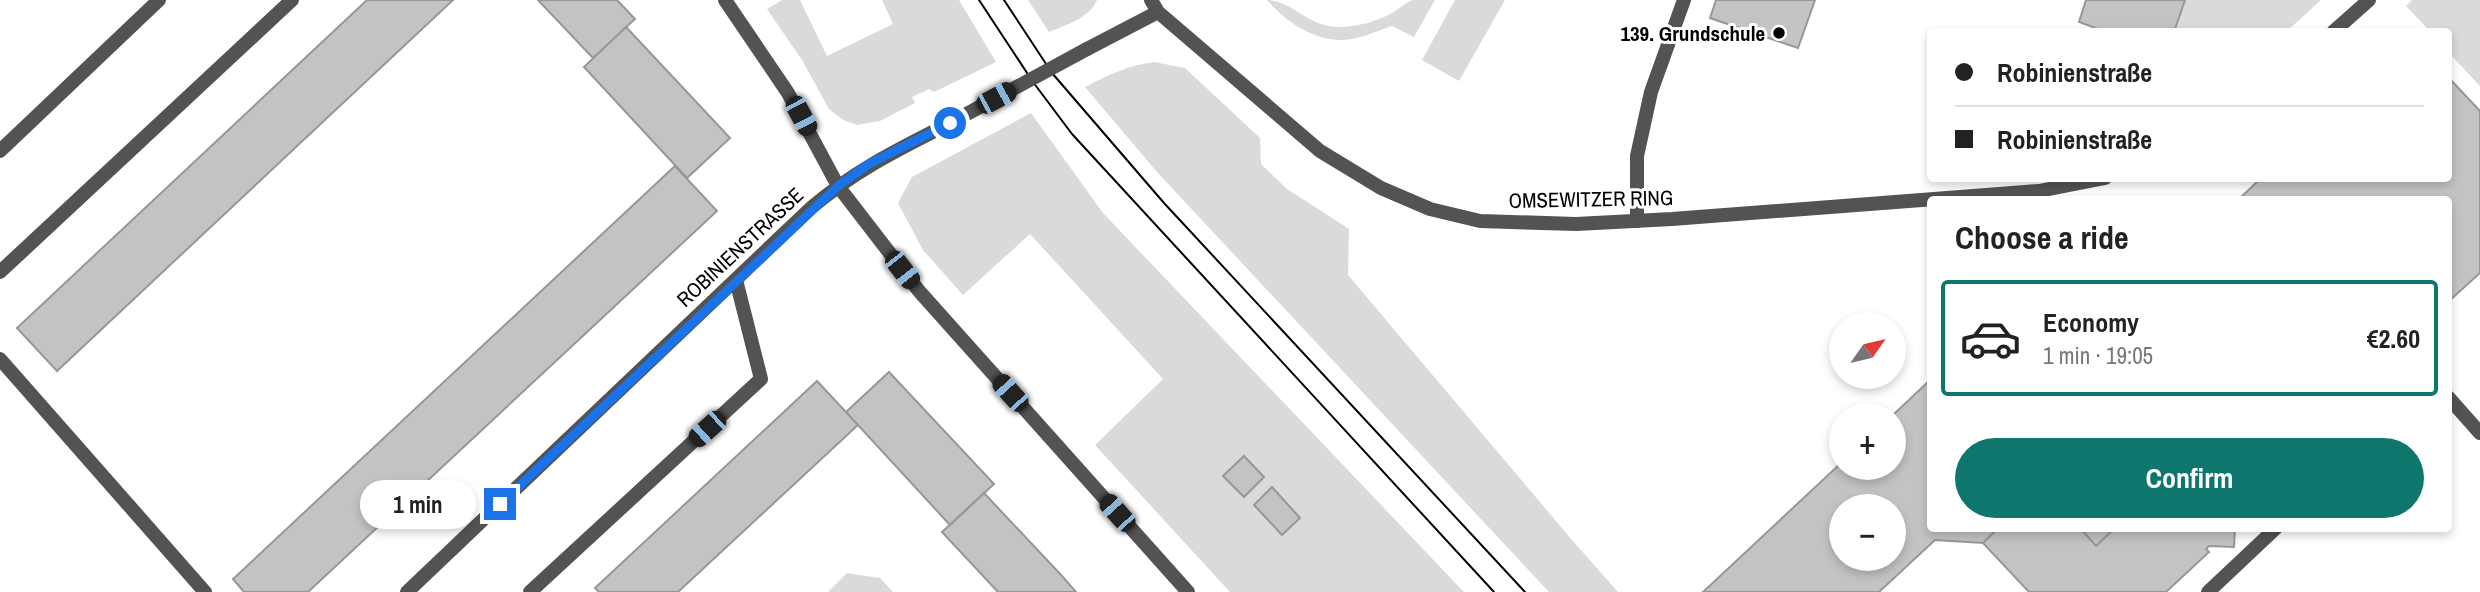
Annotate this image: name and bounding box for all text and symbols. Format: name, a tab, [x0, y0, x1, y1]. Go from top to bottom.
place label: 139. Grundschule	[1620, 19, 1765, 48]
marker: 139. Grundschule	[1771, 25, 1787, 41]
text: Robinienstraße	[1997, 55, 2152, 90]
car	[973, 79, 1020, 117]
car	[782, 93, 821, 139]
route start	[934, 107, 966, 139]
text: Robinienstraße	[1997, 122, 2152, 157]
street label: ROBINIENSTRASSE	[670, 181, 810, 313]
street label: OMSEWITZER RING	[1508, 183, 1674, 215]
text: Choose a ride	[1955, 216, 2129, 259]
car	[881, 247, 924, 293]
text: Economy	[2043, 305, 2139, 340]
icon: car	[1959, 307, 2022, 370]
north arrow	[1829, 312, 1906, 388]
map controls	[1829, 312, 1906, 571]
text: €2.60	[2367, 321, 2420, 356]
text: 1 min · 19:05	[2043, 340, 2153, 371]
car	[989, 370, 1032, 416]
button: +	[1829, 403, 1906, 480]
car	[685, 407, 730, 451]
button: Confirm	[1955, 438, 2424, 518]
callout: 1 min	[360, 480, 476, 528]
route end	[484, 488, 516, 520]
text: 1 min	[393, 489, 443, 520]
car	[1096, 490, 1139, 536]
button: −	[1829, 494, 1906, 571]

